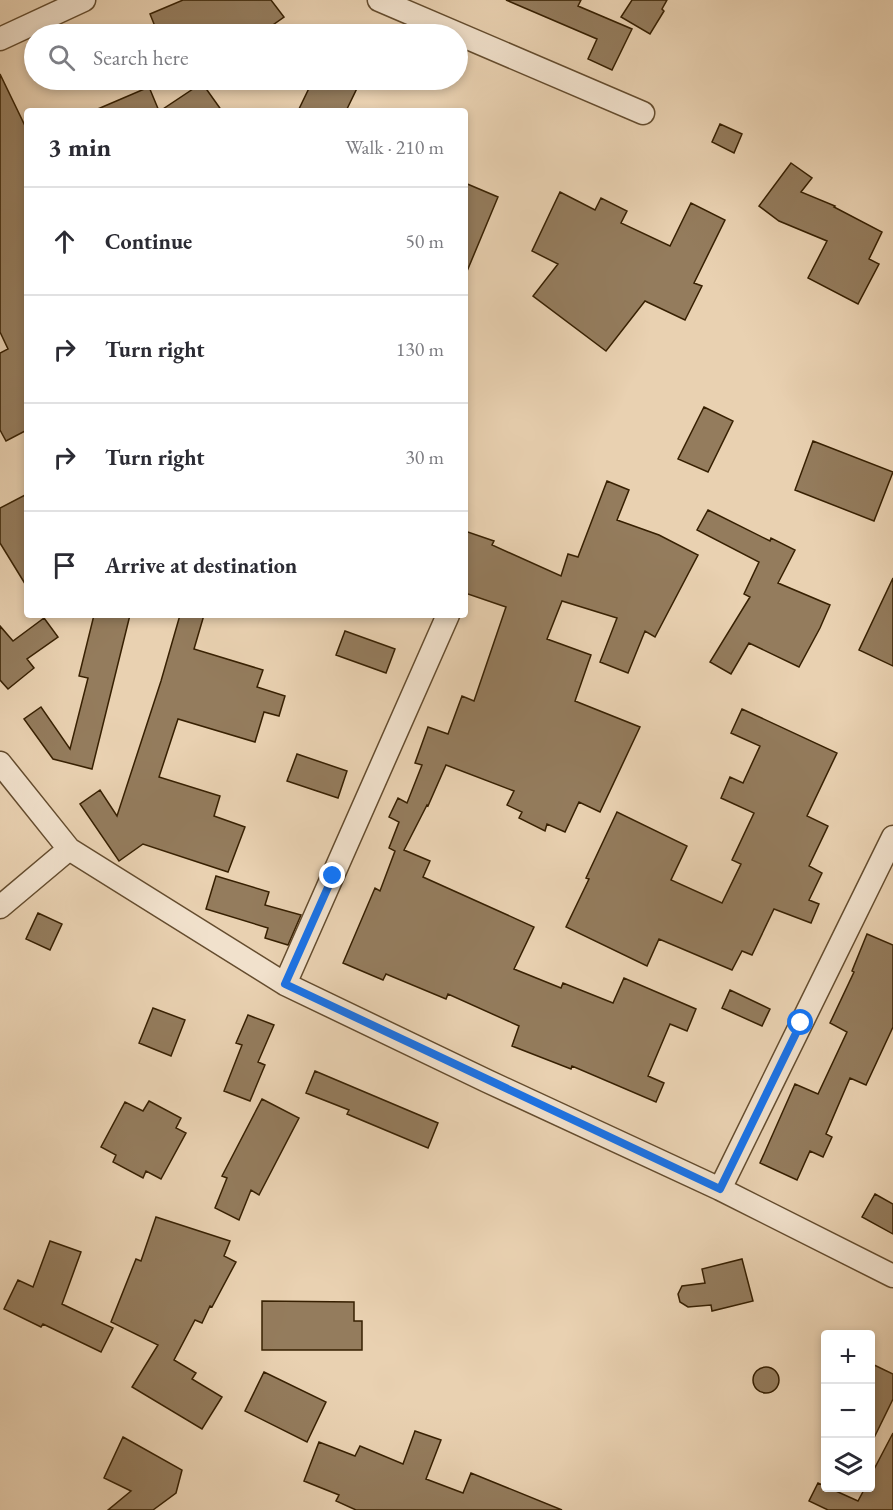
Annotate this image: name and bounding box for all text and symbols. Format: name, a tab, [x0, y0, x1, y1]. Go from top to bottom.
search box	[24, 24, 468, 90]
icon: search	[45, 41, 78, 74]
text: Search here	[93, 43, 188, 72]
text: 3 min	[48, 130, 111, 164]
text: Walk · 210 m	[345, 134, 444, 160]
icon: ahead	[48, 225, 81, 258]
text: Continue	[105, 227, 192, 256]
text: 50 m	[405, 228, 444, 254]
icon: right	[48, 333, 81, 366]
text: Turn right	[105, 335, 204, 364]
text: 130 m	[396, 336, 444, 362]
icon: right	[48, 441, 81, 474]
text: Turn right	[105, 443, 204, 472]
text: 30 m	[405, 444, 444, 470]
icon: arrive	[48, 549, 81, 582]
text: Arrive at destination	[105, 551, 297, 580]
route end	[319, 862, 345, 888]
route start	[787, 1009, 813, 1035]
map controls	[821, 1330, 875, 1492]
button: +	[821, 1330, 875, 1384]
button: −	[821, 1384, 875, 1438]
button: layers	[821, 1438, 875, 1492]

